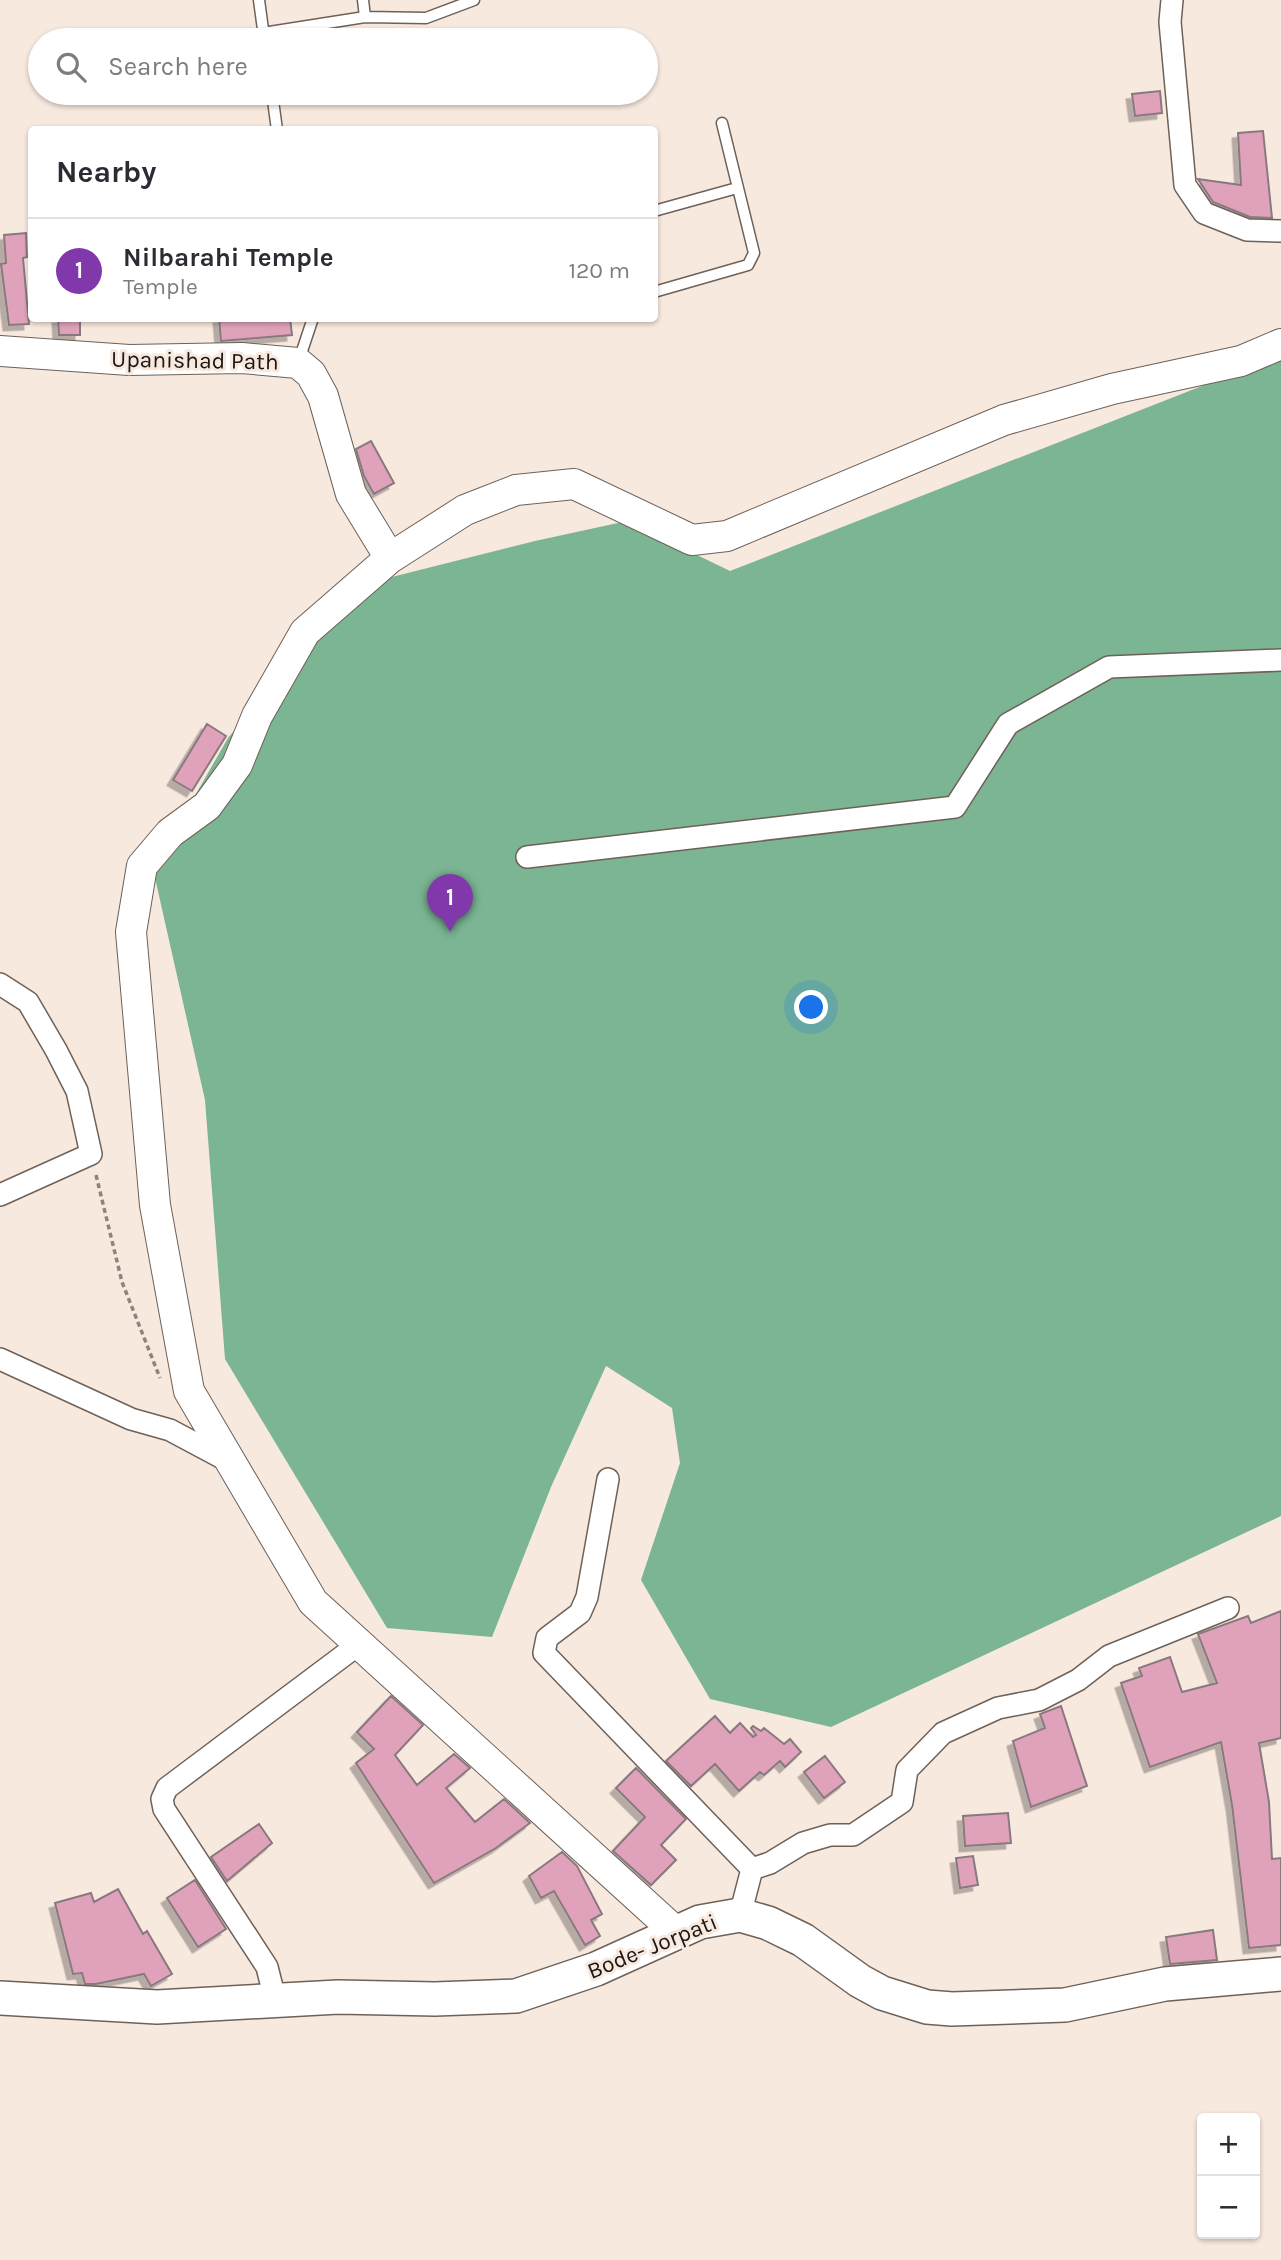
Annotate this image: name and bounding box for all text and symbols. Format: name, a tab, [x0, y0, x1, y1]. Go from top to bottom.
search box	[28, 28, 658, 105]
icon: search	[52, 48, 90, 86]
text: Search here	[108, 51, 248, 82]
text: Nearby	[56, 154, 156, 190]
text: Nilbarahi Temple	[123, 242, 334, 273]
text: 1	[75, 257, 83, 284]
text: 120 m	[568, 257, 630, 284]
text: Temple	[123, 273, 198, 300]
street label: Upanishad Path	[111, 346, 279, 375]
pin: 1	[427, 874, 473, 932]
your location	[794, 990, 828, 1024]
street label: Bode- Jorpati	[583, 1908, 721, 1985]
map controls	[1197, 2113, 1260, 2239]
button: +	[1197, 2113, 1260, 2176]
button: −	[1197, 2176, 1260, 2239]

